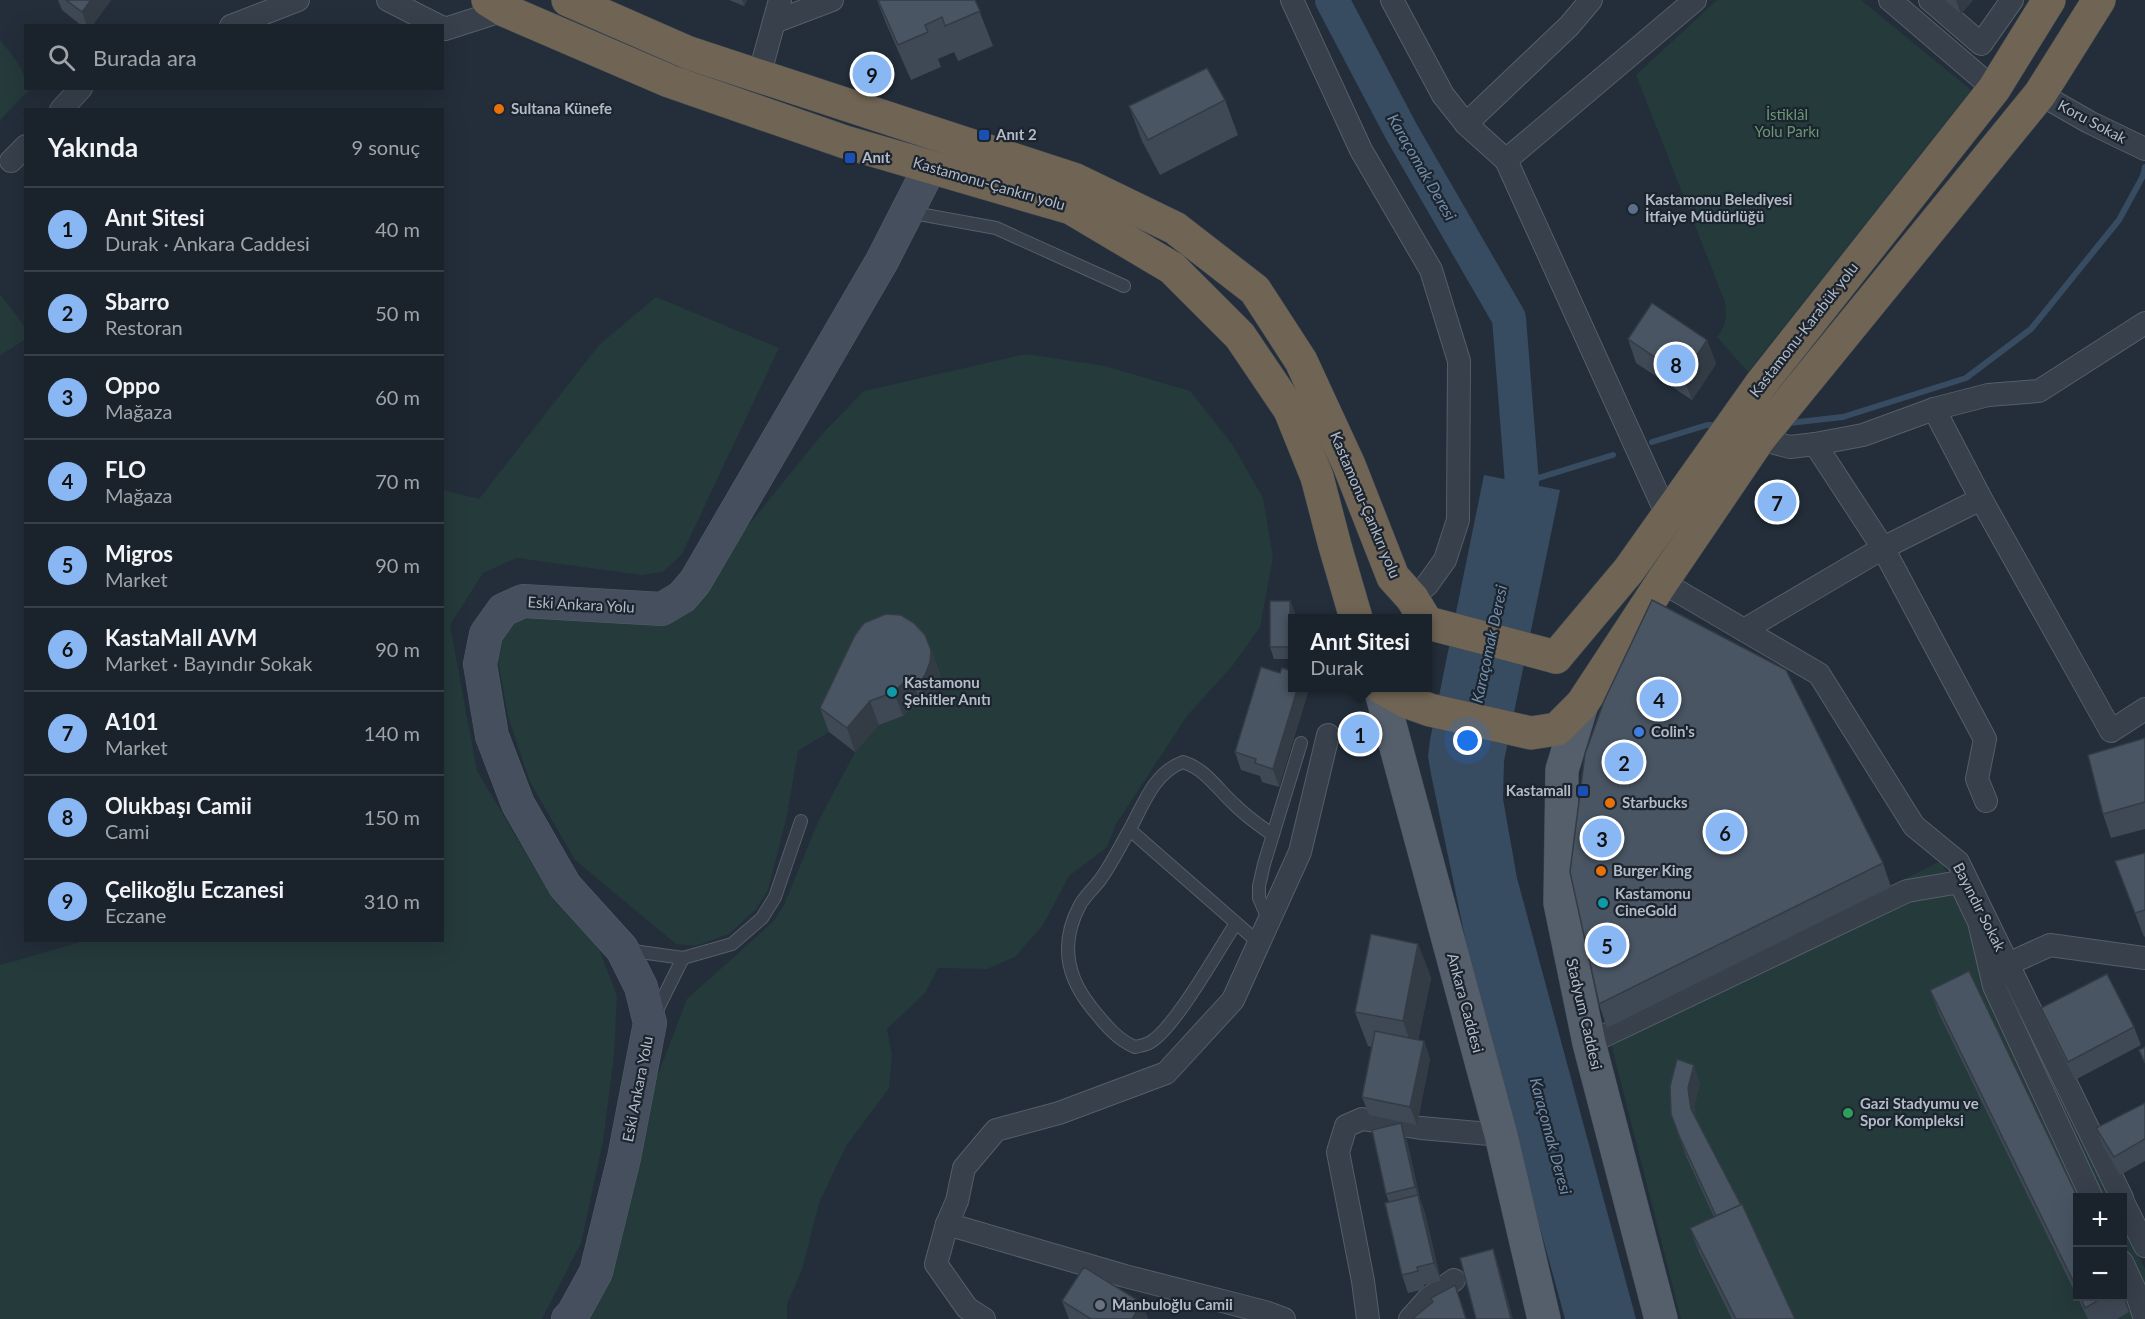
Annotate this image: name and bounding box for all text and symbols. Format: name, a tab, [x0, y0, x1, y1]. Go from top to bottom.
search box	[24, 24, 444, 90]
icon: search	[45, 41, 78, 74]
text: Burada ara	[93, 44, 197, 71]
pin: 9	[852, 52, 892, 97]
street label: Koru Sokak	[2055, 96, 2130, 147]
place label: Sultana Künefe	[511, 99, 612, 117]
marker: Sultana Künefe	[492, 102, 506, 116]
park label: İstiklâl Yolu Parkı	[1755, 105, 1819, 140]
water label: Karaçomak Deresi	[1384, 110, 1461, 224]
place label: Anıt 2	[995, 125, 1037, 143]
marker: Anıt 2	[977, 128, 991, 142]
text: Yakında	[48, 131, 138, 163]
text: 9 sonuç	[351, 135, 420, 159]
place label: Anıt	[861, 148, 891, 166]
marker: Anıt	[843, 151, 857, 165]
street label: Kastamonu-Çankırı yolu	[911, 153, 1067, 213]
place label: Kastamonu Belediyesi İtfaiye Müdürlüğü	[1645, 190, 1793, 225]
marker: Kastamonu Belediyesi İtfaiye Müdürlüğü	[1626, 202, 1640, 216]
text: Anıt Sitesi	[105, 204, 205, 231]
text: 1	[62, 217, 73, 241]
text: 40 m	[375, 217, 420, 241]
text: Durak · Ankara Caddesi	[105, 231, 310, 255]
street label: Kastamonu-Karabük yolu	[1745, 259, 1861, 400]
text: Sbarro	[105, 288, 169, 315]
text: 2	[62, 301, 73, 325]
text: 50 m	[375, 301, 420, 325]
text: Restoran	[105, 315, 183, 339]
pin: 8	[1656, 342, 1696, 386]
text: Oppo	[105, 372, 160, 399]
text: 3	[62, 385, 73, 409]
text: 60 m	[375, 385, 420, 409]
text: Mağaza	[105, 399, 173, 423]
street label: Kastamonu-Çankırı yolu	[1327, 429, 1405, 581]
text: FLO	[105, 456, 146, 483]
text: 4	[62, 469, 73, 493]
text: 70 m	[375, 469, 420, 493]
pin: 7	[1758, 480, 1796, 524]
text: Mağaza	[105, 483, 173, 507]
text: Migros	[105, 540, 173, 567]
text: 5	[62, 553, 73, 577]
text: 90 m	[375, 553, 420, 577]
text: Market	[105, 567, 168, 591]
water label: Karaçomak Deresi	[1467, 583, 1510, 705]
street label: Eski Ankara Yolu	[527, 592, 635, 616]
popup	[1288, 614, 1432, 692]
text: KastaMall AVM	[105, 624, 257, 651]
text: Anıt Sitesi	[1310, 628, 1410, 655]
text: 6	[62, 637, 73, 661]
text: 90 m	[375, 637, 420, 661]
text: Market · Bayındır Sokak	[105, 651, 312, 675]
text: Durak	[1310, 655, 1364, 679]
place label: Kastamonu Şehitler Anıtı	[904, 673, 991, 708]
pin: 4	[1640, 676, 1678, 722]
marker: Kastamonu Şehitler Anıtı	[885, 685, 899, 699]
text: A101	[105, 708, 159, 735]
pin: 1	[1340, 712, 1380, 756]
text: 7	[62, 721, 73, 745]
text: 140 m	[364, 721, 420, 745]
place label: Colin's	[1651, 722, 1695, 740]
marker: Colin's	[1632, 725, 1646, 739]
your location	[1453, 726, 1482, 755]
text: Market	[105, 735, 168, 759]
pin: 2	[1604, 740, 1644, 784]
place label: Kastamall	[1506, 781, 1571, 799]
marker: Kastamall	[1576, 784, 1590, 798]
text: Olukbaşı Camii	[105, 792, 252, 819]
place label: Starbucks	[1622, 793, 1688, 811]
marker: Starbucks	[1603, 796, 1617, 810]
text: 8	[62, 805, 73, 829]
text: 150 m	[364, 805, 420, 829]
pin: 6	[1706, 810, 1744, 854]
pin: 3	[1582, 816, 1622, 860]
text: Cami	[105, 819, 150, 843]
street label: Bayındır Sokak	[1950, 859, 2010, 954]
place label: Burger King	[1613, 861, 1692, 879]
marker: Burger King	[1594, 864, 1608, 878]
text: Çelikoğlu Eczanesi	[105, 876, 284, 903]
place label: Kastamonu CineGold	[1615, 884, 1691, 919]
text: 9	[62, 889, 73, 913]
text: 310 m	[364, 889, 420, 913]
marker: Kastamonu CineGold	[1596, 896, 1610, 910]
text: Eczane	[105, 903, 166, 927]
pin: 5	[1588, 922, 1626, 968]
street label: Ankara Caddesi	[1444, 951, 1488, 1055]
street label: Stadyum Caddesi	[1563, 956, 1607, 1071]
street label: Eski Ankara Yolu	[618, 1034, 656, 1143]
water label: Karaçomak Deresi	[1527, 1075, 1576, 1197]
place label: Gazi Stadyumu ve Spor Kompleksi	[1860, 1094, 1979, 1129]
marker: Gazi Stadyumu ve Spor Kompleksi	[1841, 1106, 1855, 1120]
map controls	[2073, 1193, 2127, 1301]
button: +	[2073, 1193, 2127, 1247]
button: −	[2073, 1247, 2127, 1301]
place label: Manbuloğlu Camii	[1112, 1295, 1233, 1313]
marker: Manbuloğlu Camii	[1093, 1298, 1107, 1312]

